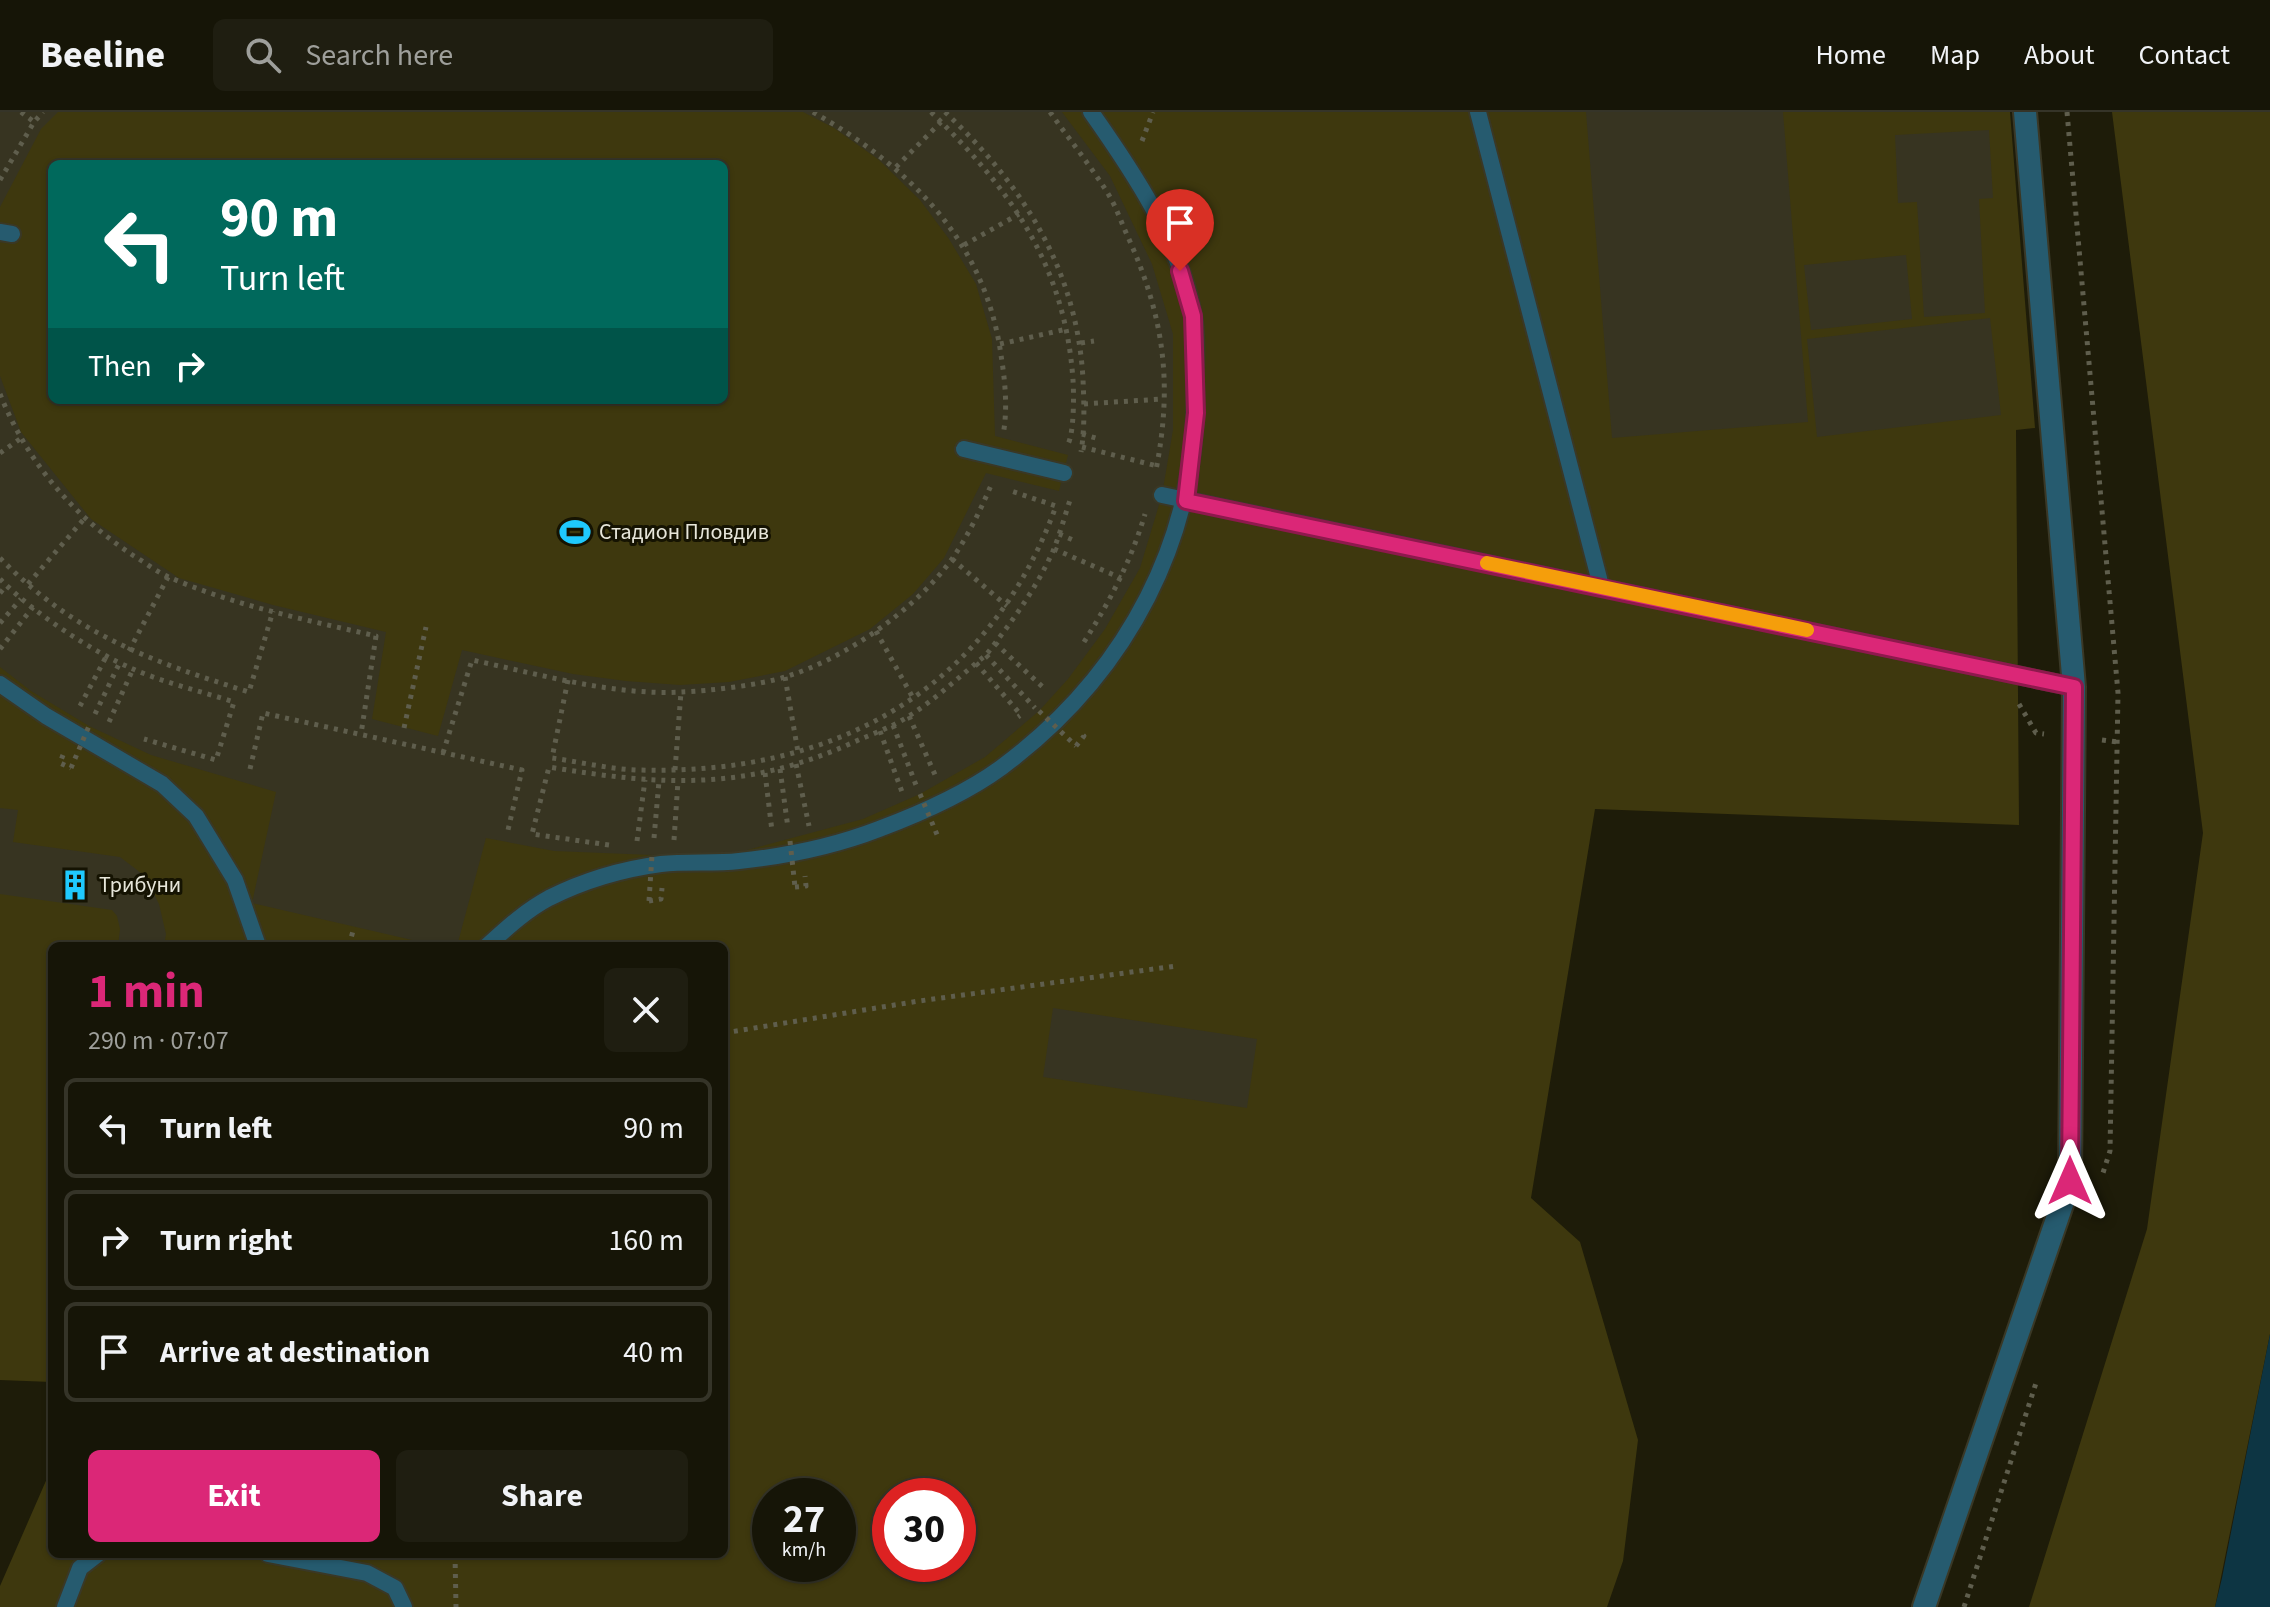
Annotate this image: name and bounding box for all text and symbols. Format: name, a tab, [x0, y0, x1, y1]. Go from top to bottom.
search box	[213, 19, 773, 91]
text: Beeline	[40, 28, 165, 82]
icon: search	[241, 33, 285, 77]
text: Search here	[305, 34, 453, 77]
text: Home	[1815, 35, 1886, 75]
text: Map	[1930, 35, 1980, 75]
text: About	[2024, 35, 2095, 75]
text: Contact	[2139, 35, 2230, 75]
text: 90 m	[220, 179, 338, 258]
pin	[1146, 189, 1214, 271]
icon: left	[88, 192, 192, 296]
icon: arrive	[1158, 201, 1202, 245]
text: Turn left	[220, 253, 345, 304]
icon: right	[168, 344, 212, 388]
text: Then	[88, 345, 152, 388]
sports icon: Стадион Пловдив	[558, 515, 592, 549]
place label: Стадион Пловдив	[599, 516, 769, 548]
building icon: Трибуни	[58, 868, 92, 902]
place label: Трибуни	[99, 869, 181, 901]
text: 1 min	[88, 958, 205, 1026]
button: close	[604, 968, 688, 1052]
text: 290 m · 07:07	[88, 1022, 229, 1059]
icon: left	[92, 1106, 136, 1150]
text: Turn left	[160, 1107, 272, 1150]
text: 90 m	[623, 1107, 684, 1150]
position arrow	[2028, 1139, 2112, 1223]
icon: right	[92, 1218, 136, 1262]
text: Turn right	[160, 1219, 292, 1262]
text: 160 m	[608, 1219, 684, 1262]
icon: arrive	[92, 1330, 136, 1374]
text: Arrive at destination	[160, 1331, 430, 1374]
text: 40 m	[623, 1331, 684, 1374]
button: Exit	[88, 1450, 380, 1542]
button: Share	[396, 1450, 688, 1542]
speed limit sign: 30	[872, 1478, 976, 1582]
text: 27	[783, 1491, 825, 1548]
text: km/h	[782, 1536, 826, 1564]

